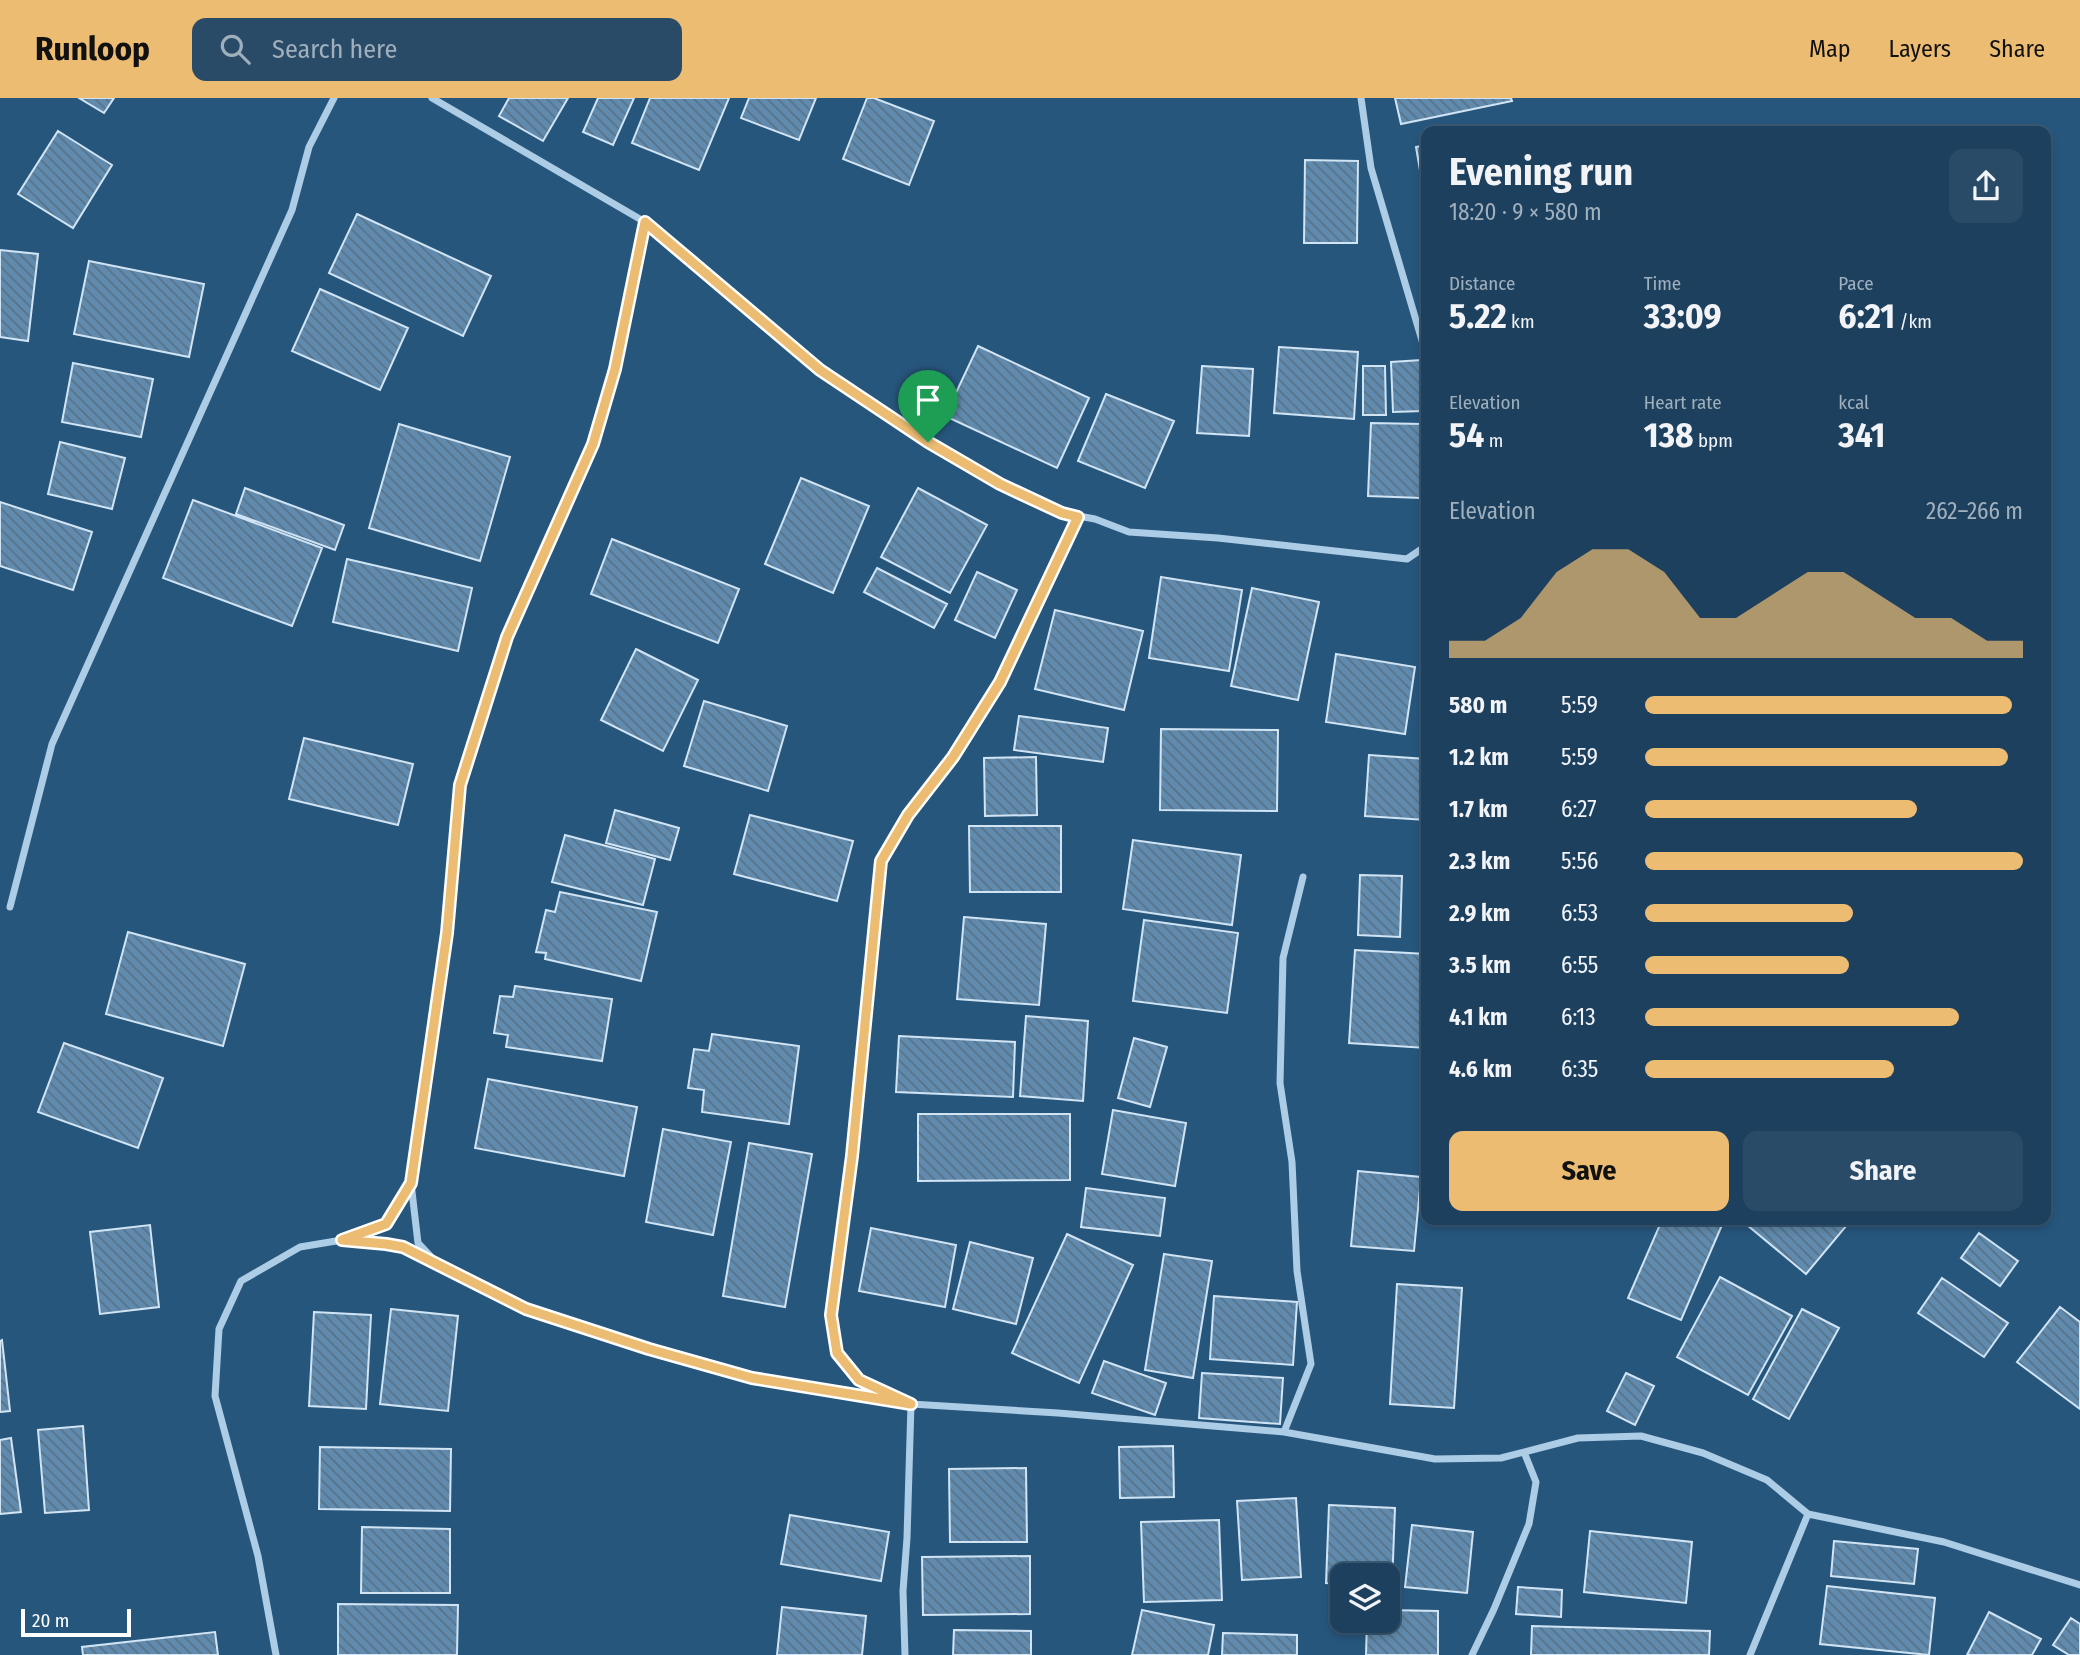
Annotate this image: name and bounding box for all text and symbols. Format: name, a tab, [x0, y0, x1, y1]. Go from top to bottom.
search box	[192, 18, 682, 81]
text: Runloop	[35, 29, 150, 69]
icon: search	[216, 30, 254, 68]
text: Search here	[272, 34, 397, 65]
text: Map	[1809, 35, 1851, 63]
text: Layers	[1889, 35, 1951, 63]
text: Share	[1989, 35, 2045, 63]
text: Evening run	[1449, 149, 1633, 195]
button: share	[1949, 149, 2023, 223]
text: 18:20 · 9 × 580 m	[1449, 198, 1602, 226]
text: Distance	[1449, 272, 1516, 295]
text: Time	[1644, 272, 1681, 295]
text: Pace	[1838, 272, 1874, 295]
text: 5.22	[1449, 295, 1507, 337]
text: 33:09	[1644, 295, 1722, 337]
text: 6:21	[1838, 295, 1895, 337]
text: km	[1507, 310, 1535, 333]
text: /km	[1895, 310, 1932, 333]
pin	[898, 370, 958, 442]
icon: arrive	[909, 381, 947, 419]
text: Elevation	[1449, 391, 1521, 414]
text: Heart rate	[1644, 391, 1722, 414]
text: kcal	[1838, 391, 1869, 414]
text: 54	[1449, 414, 1484, 456]
text: 138	[1644, 414, 1694, 456]
text: 341	[1838, 414, 1885, 456]
text: m	[1484, 429, 1503, 452]
text: bpm	[1694, 429, 1733, 452]
text: Elevation	[1449, 497, 1536, 525]
text: 262–266 m	[1926, 497, 2023, 525]
text: 580 m	[1449, 691, 1507, 719]
text: 5:59	[1561, 691, 1598, 719]
text: 1.2 km	[1449, 743, 1509, 771]
text: 5:59	[1561, 743, 1598, 771]
text: 1.7 km	[1449, 795, 1508, 823]
text: 6:27	[1561, 795, 1597, 823]
text: 2.3 km	[1449, 847, 1510, 875]
text: 5:56	[1561, 847, 1599, 875]
text: 2.9 km	[1449, 899, 1510, 927]
text: 6:53	[1561, 899, 1598, 927]
text: 3.5 km	[1449, 951, 1511, 979]
text: 6:55	[1561, 951, 1598, 979]
text: 4.1 km	[1449, 1003, 1508, 1031]
text: 6:13	[1561, 1003, 1596, 1031]
text: 4.6 km	[1449, 1055, 1512, 1083]
text: 6:35	[1561, 1055, 1598, 1083]
button: Save	[1449, 1131, 1729, 1211]
button: Share	[1743, 1131, 2023, 1211]
map controls	[1330, 1563, 1400, 1633]
button: layers	[1330, 1563, 1400, 1633]
scale bar	[21, 1606, 131, 1638]
text: 20 m	[32, 1609, 69, 1632]

